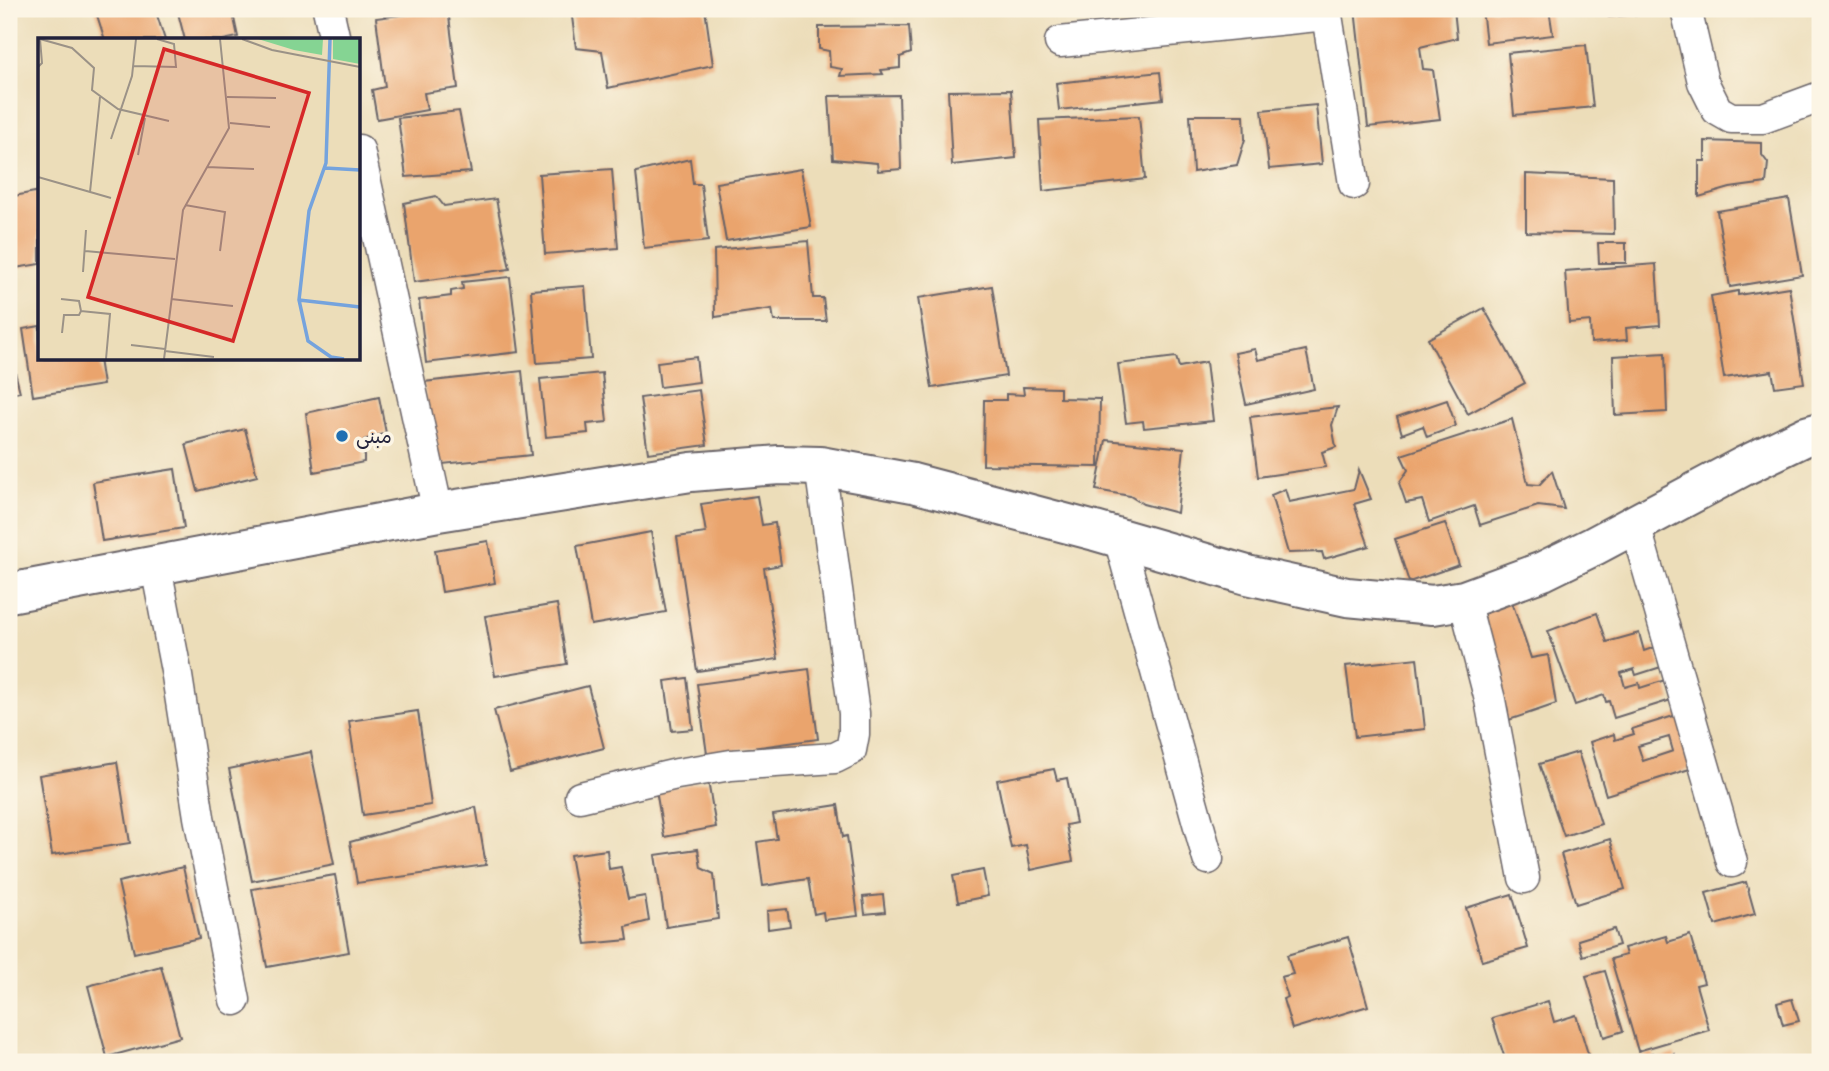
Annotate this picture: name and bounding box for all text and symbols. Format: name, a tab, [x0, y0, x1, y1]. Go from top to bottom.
inset map	[38, 38, 360, 360]
place label: مبنى	[356, 423, 392, 449]
marker: مبنى	[334, 428, 350, 444]

